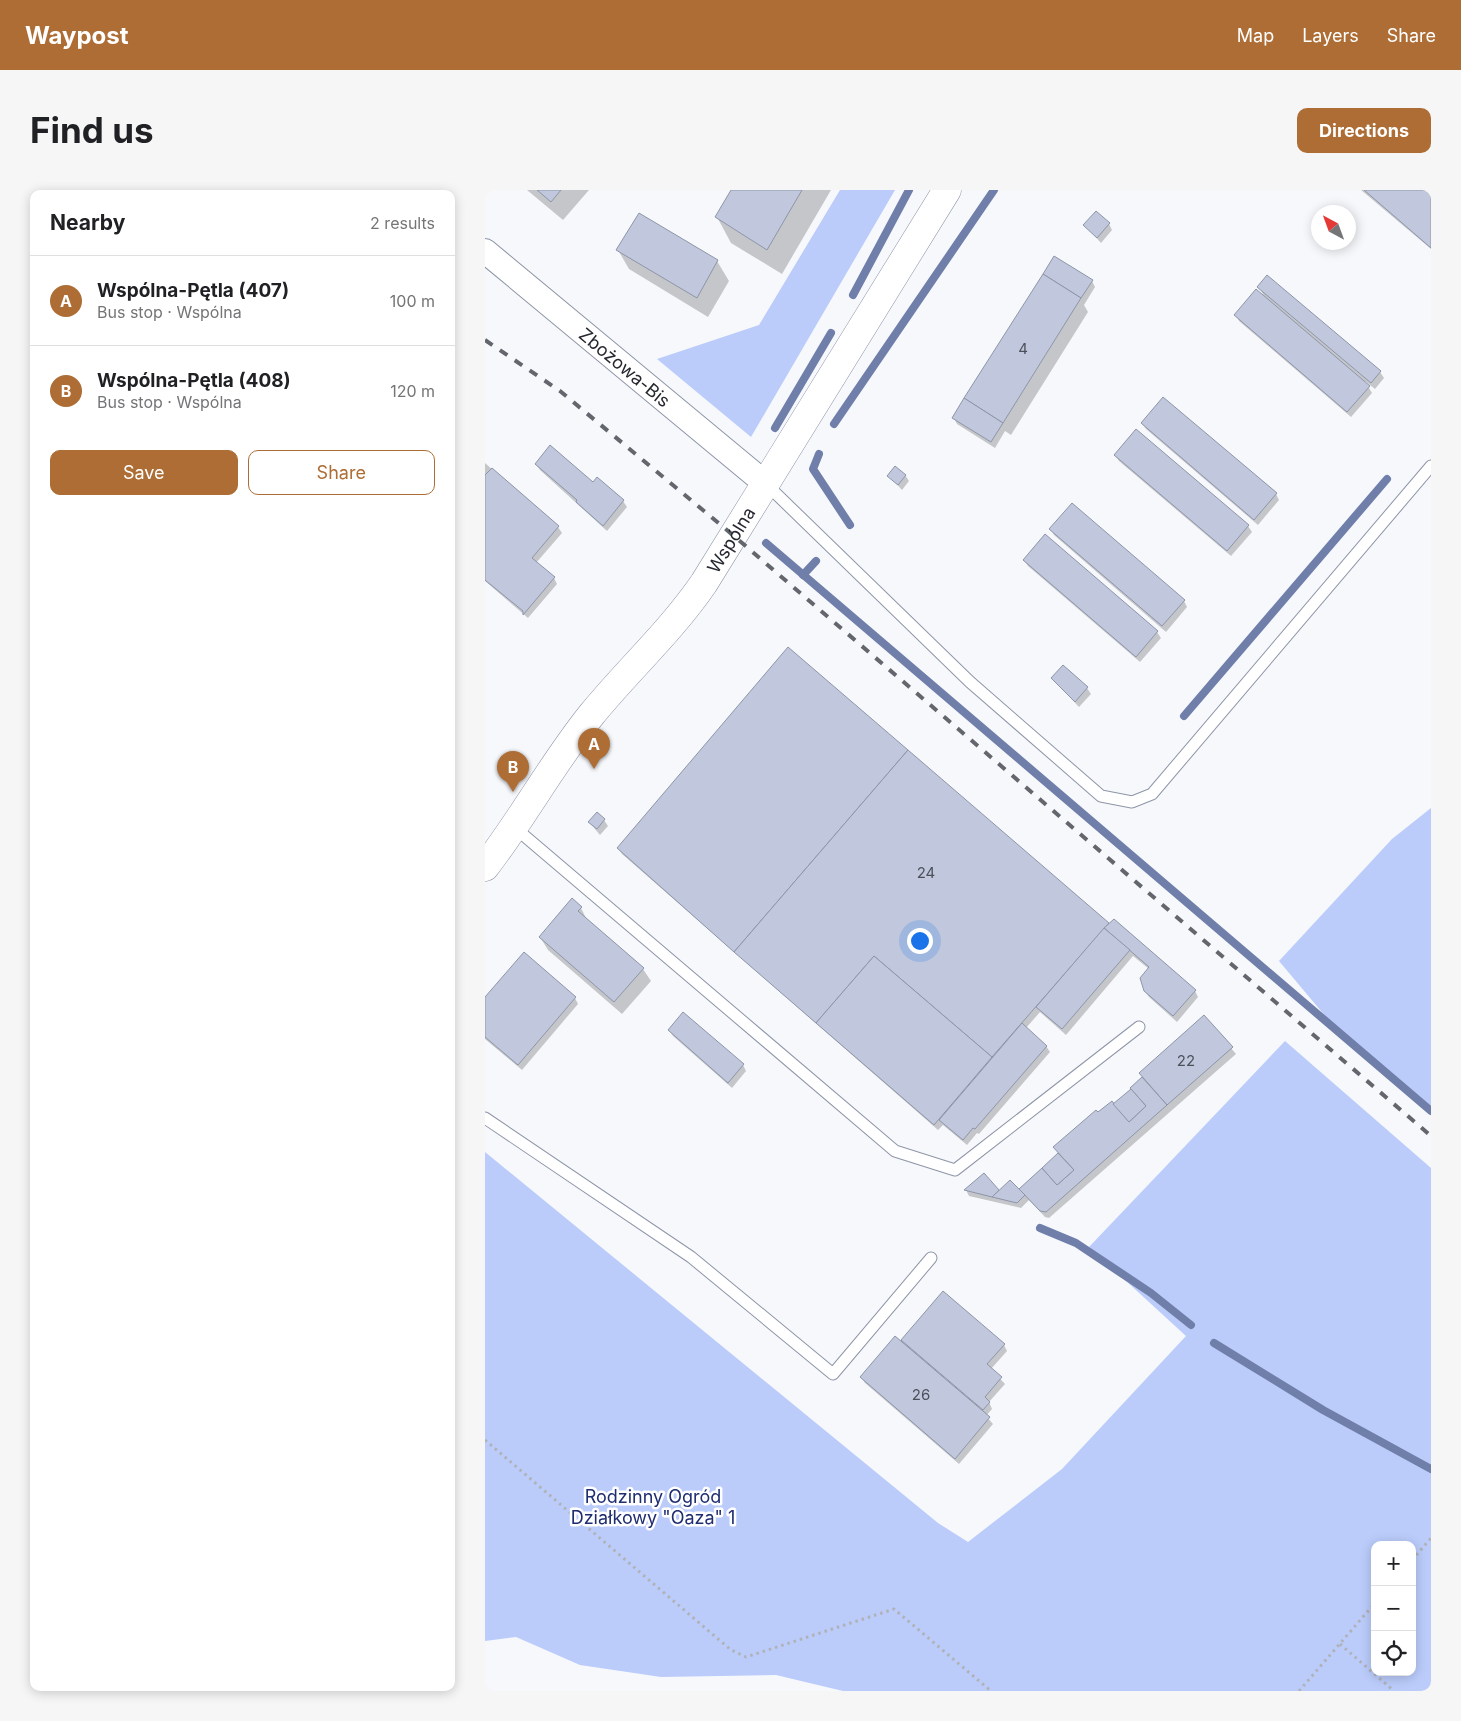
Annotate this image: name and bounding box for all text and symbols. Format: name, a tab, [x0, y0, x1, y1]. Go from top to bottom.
text: Waypost	[25, 21, 129, 50]
text: Map	[1237, 25, 1274, 46]
text: Layers	[1302, 25, 1359, 46]
text: Share	[1387, 25, 1436, 46]
button: Directions	[1297, 108, 1431, 153]
text: Find us	[30, 109, 154, 151]
north arrow	[1311, 205, 1356, 250]
text: Nearby	[50, 210, 125, 235]
text: 2 results	[370, 213, 435, 233]
text: Wspólna-Pętla (407)	[97, 279, 289, 302]
text: A	[60, 291, 72, 311]
text: 100 m	[390, 291, 435, 311]
text: Bus stop · Wspólna	[97, 302, 242, 322]
street label: Zbożowa-Bis	[575, 323, 675, 411]
house number: 4	[1018, 339, 1028, 358]
text: Wspólna-Pętla (408)	[97, 369, 291, 392]
text: B	[61, 381, 71, 401]
text: 120 m	[390, 381, 435, 401]
text: Bus stop · Wspólna	[97, 392, 242, 412]
button: Save	[50, 450, 238, 495]
button: Share	[248, 450, 435, 495]
street label: Wspólna	[702, 503, 759, 577]
pin: A	[578, 728, 610, 769]
pin: B	[497, 751, 529, 792]
house number: 24	[917, 863, 935, 882]
your location	[907, 928, 933, 954]
house number: 22	[1177, 1051, 1195, 1070]
house number: 26	[912, 1385, 930, 1404]
park label: Rodzinny Ogród Działkowy "Oaza" 1	[571, 1486, 735, 1528]
map controls	[1371, 1541, 1416, 1676]
button: +	[1371, 1541, 1416, 1586]
button: −	[1371, 1586, 1416, 1631]
button: locate	[1371, 1631, 1416, 1676]

